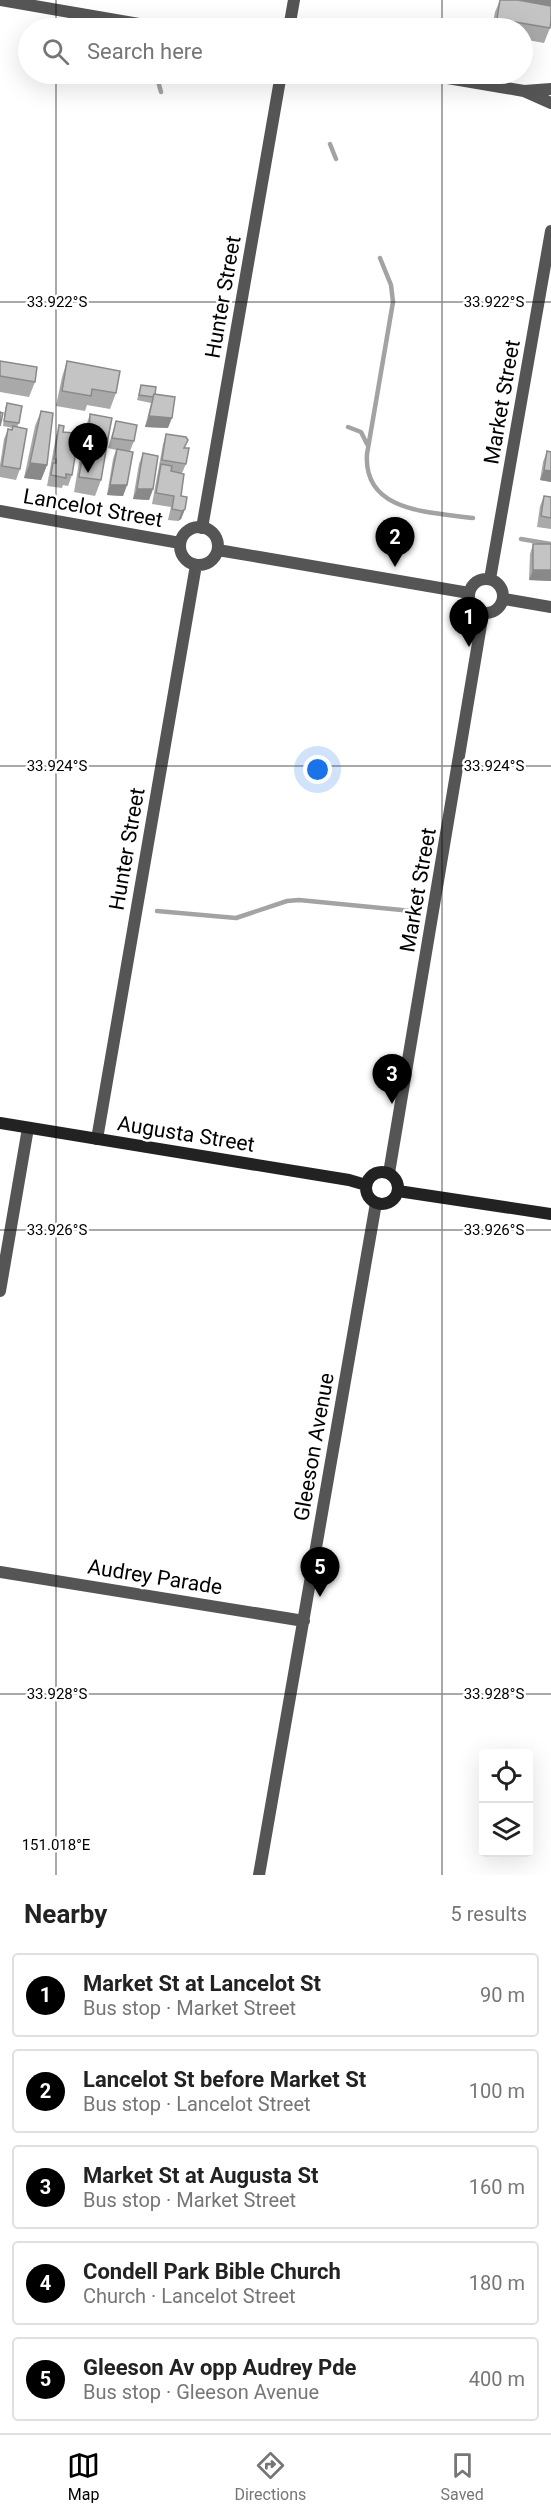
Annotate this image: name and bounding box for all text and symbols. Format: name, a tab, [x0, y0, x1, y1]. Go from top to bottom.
search box	[18, 18, 533, 84]
icon: search	[39, 35, 72, 68]
text: Search here	[87, 39, 203, 64]
street label: Hunter Street	[200, 234, 246, 360]
text: 33.922°S	[27, 293, 87, 311]
text: 33.922°S	[464, 293, 524, 311]
street label: Market Street	[479, 338, 525, 466]
pin: 4	[68, 424, 107, 473]
street label: Lancelot Street	[21, 484, 165, 532]
pin: 2	[376, 518, 414, 567]
pin: 1	[450, 598, 488, 647]
your location	[303, 755, 332, 784]
text: 33.924°S	[27, 757, 87, 775]
text: 33.924°S	[464, 757, 524, 775]
street label: Hunter Street	[104, 786, 150, 912]
street label: Market Street	[395, 826, 441, 954]
pin: 3	[372, 1054, 412, 1104]
street label: Augusta Street	[116, 1111, 256, 1157]
text: 33.926°S	[27, 1221, 87, 1239]
text: 33.926°S	[464, 1221, 524, 1239]
street label: Gleeson Avenue	[289, 1371, 339, 1523]
pin: 5	[300, 1548, 340, 1597]
street label: Audrey Parade	[86, 1555, 224, 1599]
text: 33.928°S	[27, 1685, 87, 1703]
text: 33.928°S	[464, 1685, 524, 1703]
map controls	[479, 1749, 533, 1857]
button: locate	[479, 1749, 533, 1803]
button: layers	[479, 1803, 533, 1857]
text: 151.018°E	[22, 1836, 91, 1854]
text: Nearby	[24, 1899, 107, 1929]
text: 5 results	[451, 1902, 527, 1926]
text: Market St at Lancelot St	[83, 1971, 321, 1996]
text: 1	[40, 1983, 51, 2007]
text: 90 m	[480, 1983, 525, 2007]
text: Bus stop · Market Street	[83, 1996, 296, 2020]
text: Lancelot St before Market St	[83, 2067, 366, 2092]
text: 2	[40, 2079, 51, 2103]
text: 100 m	[469, 2079, 525, 2103]
text: Bus stop · Lancelot Street	[83, 2092, 311, 2116]
text: Market St at Augusta St	[83, 2163, 318, 2188]
text: 3	[40, 2175, 51, 2199]
text: 160 m	[469, 2175, 525, 2199]
text: Bus stop · Market Street	[83, 2188, 296, 2212]
text: Condell Park Bible Church	[83, 2259, 341, 2284]
text: 4	[40, 2271, 51, 2295]
text: 180 m	[469, 2271, 525, 2295]
text: Church · Lancelot Street	[83, 2284, 296, 2308]
text: Gleeson Av opp Audrey Pde	[83, 2355, 356, 2380]
text: 5	[40, 2367, 51, 2391]
text: 400 m	[469, 2367, 525, 2391]
text: Bus stop · Gleeson Avenue	[83, 2380, 319, 2404]
tab: Map	[67, 2449, 100, 2504]
tab: Directions	[234, 2449, 306, 2504]
tab: Saved	[441, 2449, 484, 2504]

